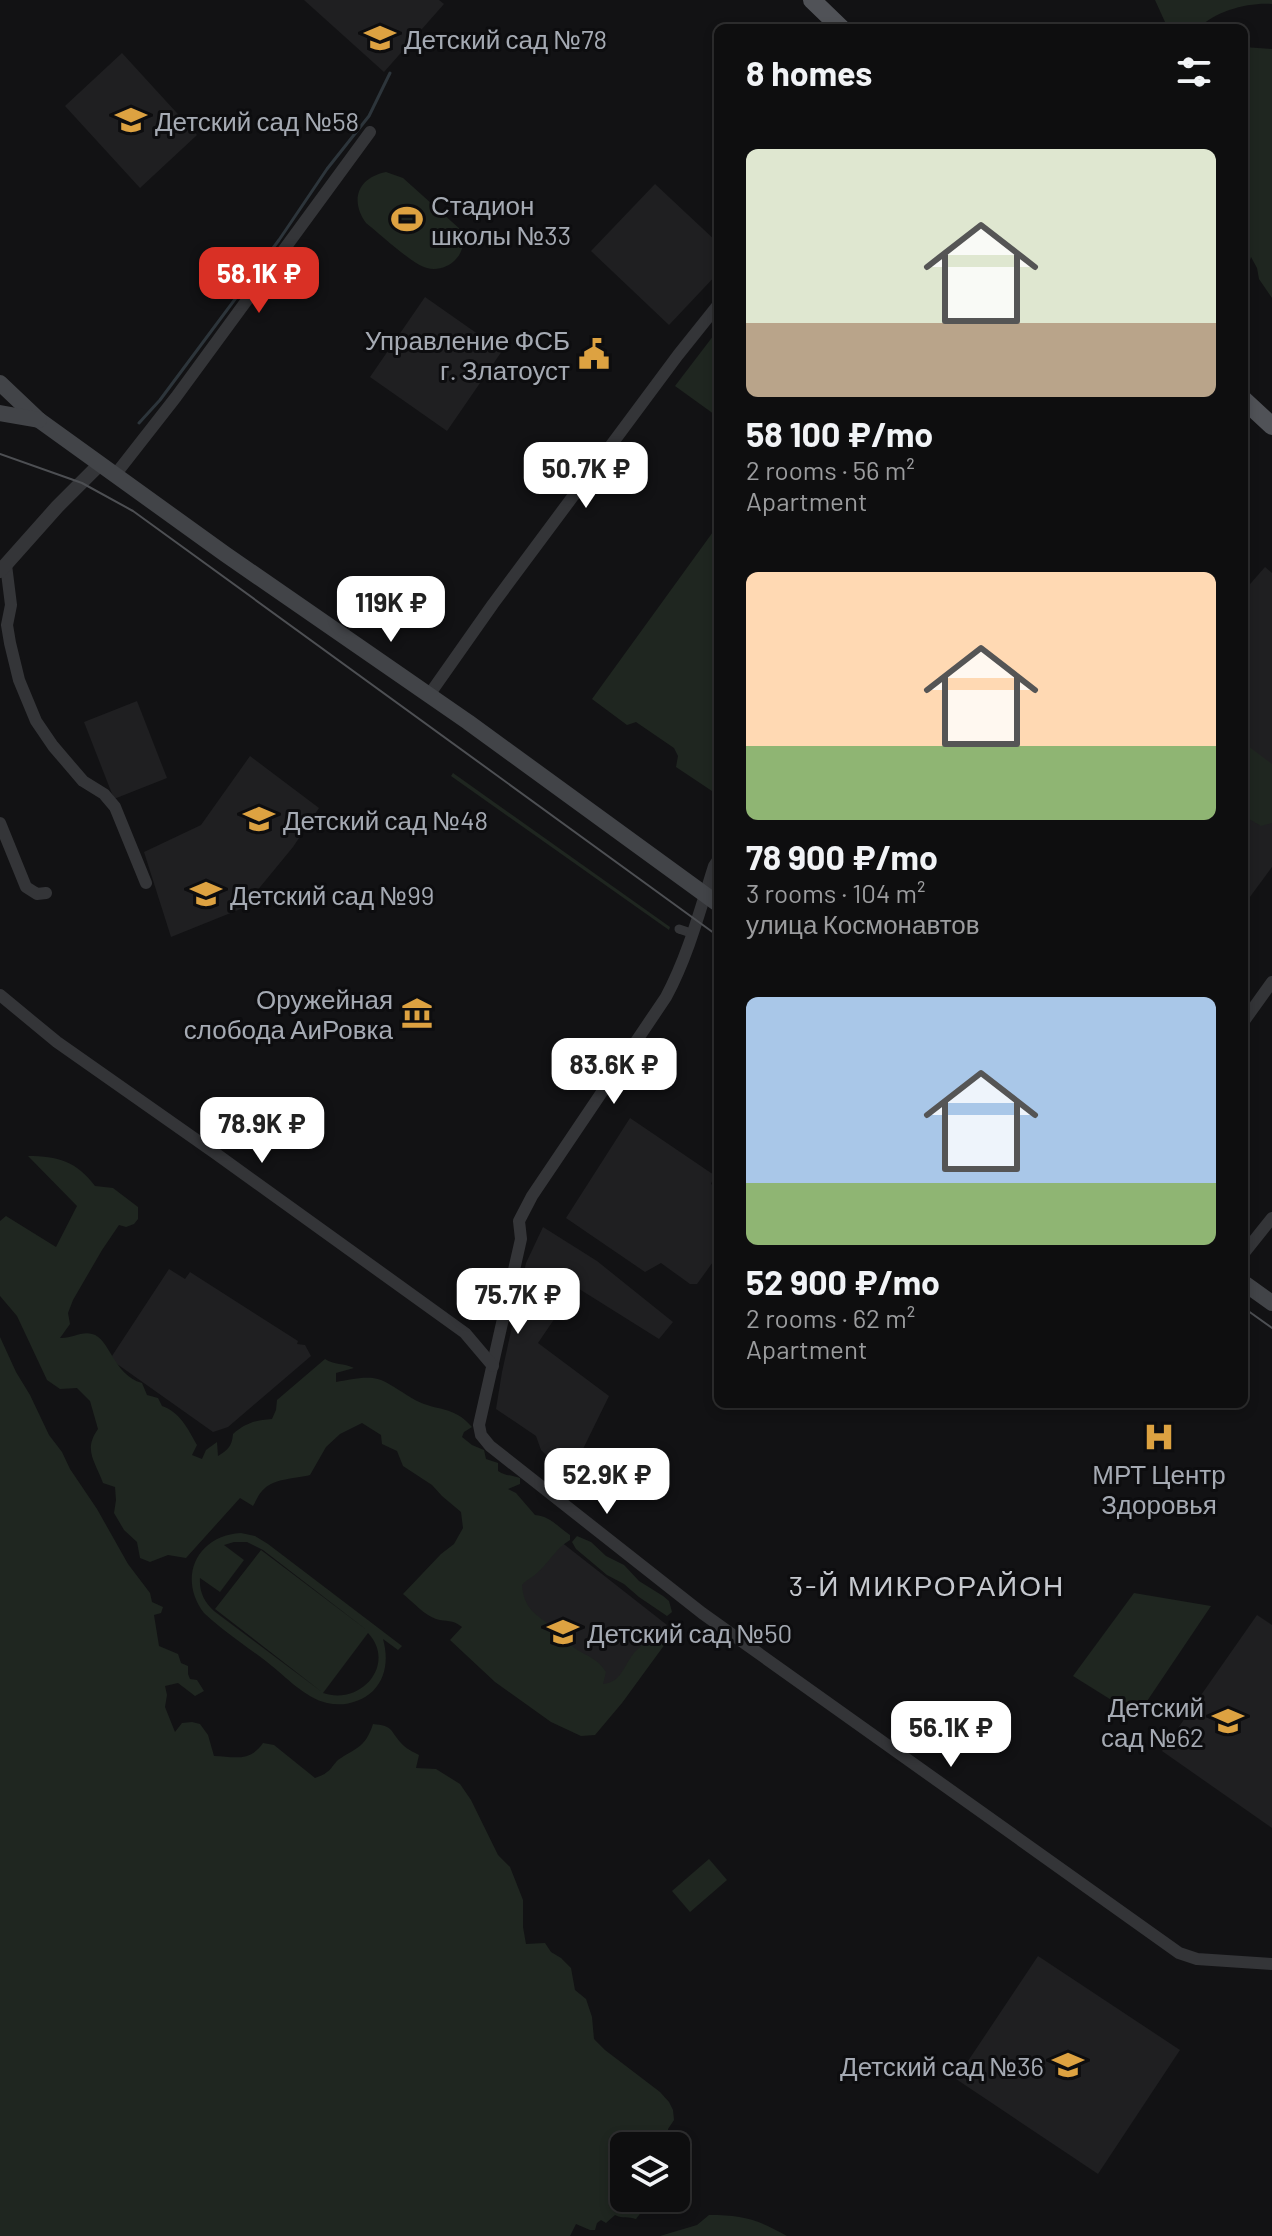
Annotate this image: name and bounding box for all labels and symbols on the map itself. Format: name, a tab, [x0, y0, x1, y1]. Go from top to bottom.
school or university icon: Детский сад №78	[363, 21, 397, 55]
place label: Детский сад №78	[404, 23, 607, 54]
school or university icon: Детский сад №58	[114, 103, 148, 137]
place label: Детский сад №58	[155, 105, 359, 136]
place label: Стадион школы №33	[431, 189, 571, 250]
sports icon: Стадион школы №33	[390, 202, 424, 236]
pin: 58.1K ₽	[185, 247, 333, 315]
place label: Управление ФСБ г. Златоуст	[365, 324, 570, 385]
public building icon: Управление ФСБ г. Златоуст	[577, 337, 611, 371]
pin: 50.7K ₽	[512, 442, 660, 510]
pin: 119K ₽	[326, 576, 456, 644]
school or university icon: Детский сад №48	[242, 802, 276, 836]
place label: Детский сад №48	[283, 804, 488, 835]
school or university icon: Детский сад №99	[189, 877, 223, 911]
place label: Детский сад №99	[230, 879, 434, 910]
place label: Оружейная слобода АиРовка	[184, 983, 394, 1044]
museum icon: Оружейная слобода АиРовка	[400, 996, 434, 1030]
pin: 83.6K ₽	[540, 1038, 688, 1106]
pin: 78.9K ₽	[188, 1097, 336, 1165]
pin: 75.7K ₽	[444, 1268, 592, 1336]
hospital icon: МРТ Центр Здоровья	[1142, 1420, 1176, 1454]
pin: 52.9K ₽	[533, 1448, 681, 1516]
place label: МРТ Центр Здоровья	[1092, 1458, 1226, 1519]
district label: 3-Й МИКРОРАЙОН	[789, 1568, 1065, 1602]
school or university icon: Детский сад №50	[546, 1615, 580, 1649]
place label: Детский сад №50	[587, 1617, 792, 1648]
place label: Детский сад №62	[1101, 1691, 1204, 1752]
pin: 56.1K ₽	[877, 1701, 1025, 1769]
school or university icon: Детский сад №62	[1211, 1704, 1245, 1738]
school or university icon: Детский сад №36	[1051, 2048, 1085, 2082]
place label: Детский сад №36	[840, 2050, 1044, 2081]

